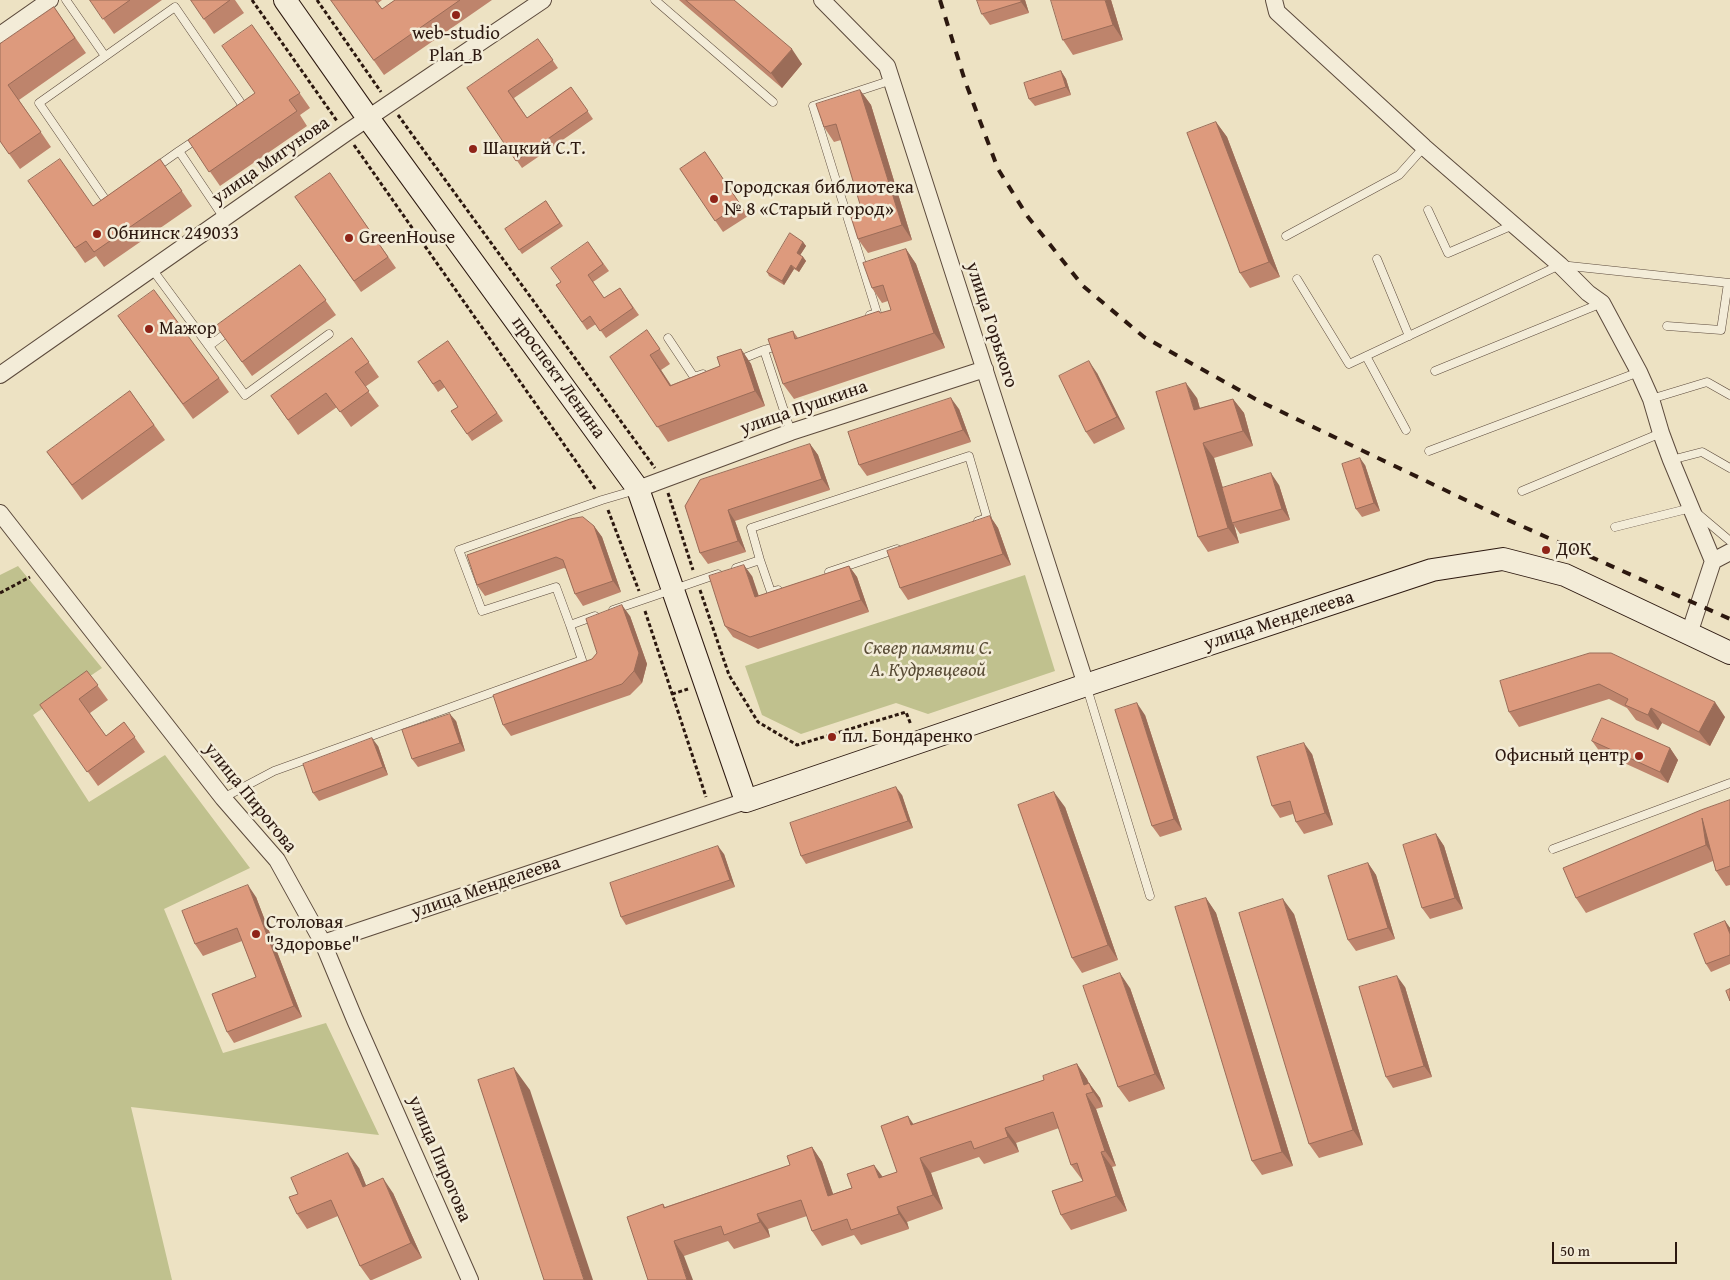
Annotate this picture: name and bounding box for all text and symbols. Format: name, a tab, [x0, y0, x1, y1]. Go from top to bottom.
marker: web-studio Plan_B	[450, 9, 462, 21]
place label: web-studio Plan_B	[412, 23, 500, 67]
street label: улица Мигунова	[208, 112, 334, 210]
place label: Шацкий С.Т.	[483, 138, 586, 160]
marker: Шацкий С.Т.	[467, 143, 479, 155]
place label: Городская библиотека № 8 «Старый город»	[724, 177, 914, 221]
marker: Городская библиотека № 8 «Старый город»	[708, 193, 720, 205]
place label: Обнинск 249033	[107, 223, 239, 245]
place label: GreenHouse	[359, 227, 455, 249]
marker: Обнинск 249033	[91, 228, 103, 240]
marker: GreenHouse	[343, 232, 355, 244]
street label: улица Горького	[960, 259, 1022, 391]
street label: проспект Ленина	[506, 312, 610, 444]
place label: Мажор	[159, 318, 217, 340]
marker: Мажор	[143, 323, 155, 335]
street label: улица Пушкина	[737, 376, 871, 440]
place label: ДОК	[1556, 539, 1591, 561]
marker: ДОК	[1540, 544, 1552, 556]
street label: улица Менделеева	[1201, 586, 1357, 656]
park label: Сквер памяти С. А. Кудрявцевой	[864, 638, 992, 682]
place label: пл. Бондаренко	[842, 726, 973, 748]
marker: пл. Бондаренко	[826, 731, 838, 743]
street label: улица Пирогова	[199, 738, 301, 858]
place label: Офисный центр	[1495, 745, 1629, 767]
marker: Офисный центр	[1633, 750, 1645, 762]
street label: улица Менделеева	[408, 852, 564, 924]
place label: Столовая "Здоровье"	[266, 912, 360, 956]
marker: Столовая "Здоровье"	[250, 928, 262, 940]
street label: улица Пирогова	[402, 1092, 476, 1226]
scale bar	[1555, 1232, 1680, 1264]
text: 50 m	[1560, 1240, 1590, 1261]

